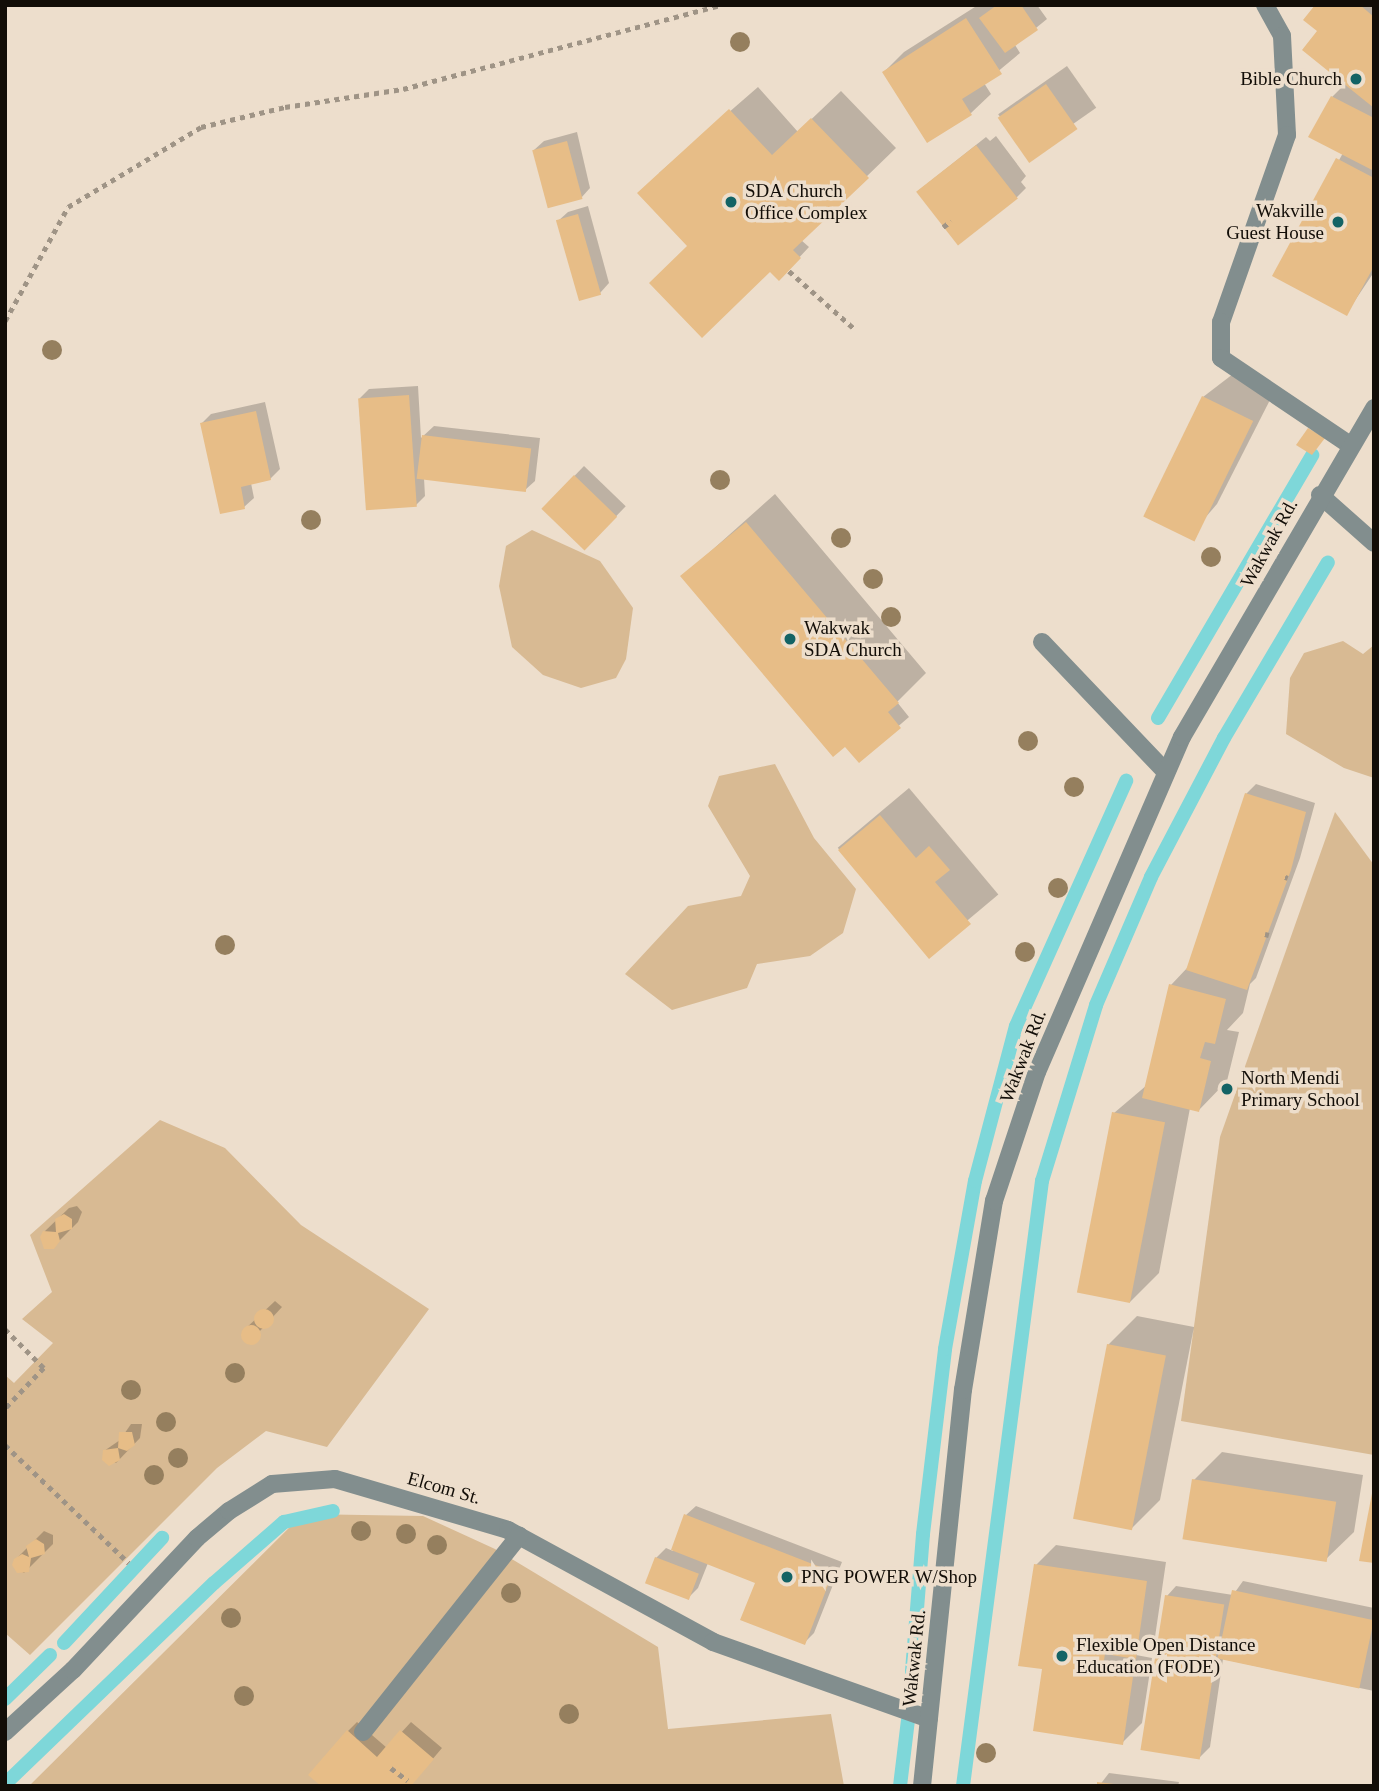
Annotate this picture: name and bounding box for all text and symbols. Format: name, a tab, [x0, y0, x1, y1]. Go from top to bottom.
place label: Bible Church	[1240, 68, 1342, 90]
marker: Bible Church	[1348, 71, 1364, 87]
place label: SDA Church Office Complex	[745, 180, 868, 224]
marker: SDA Church Office Complex	[723, 194, 739, 210]
place label: Wakville Guest House	[1226, 200, 1324, 244]
marker: Wakville Guest House	[1330, 214, 1346, 230]
street label: Wakwak Rd.	[1235, 495, 1303, 591]
place label: Wakwak SDA Church	[804, 617, 903, 661]
marker: Wakwak SDA Church	[782, 631, 798, 647]
street label: Wakwak Rd.	[995, 1006, 1051, 1106]
place label: North Mendi Primary School	[1241, 1067, 1360, 1111]
marker: North Mendi Primary School	[1219, 1081, 1235, 1097]
street label: Elcom St.	[405, 1467, 483, 1509]
place label: PNG POWER W/Shop	[801, 1566, 977, 1588]
marker: PNG POWER W/Shop	[779, 1569, 795, 1585]
street label: Wakwak Rd.	[898, 1608, 930, 1708]
place label: Flexible Open Distance Education (FODE)	[1076, 1634, 1255, 1678]
marker: Flexible Open Distance Education (FODE)	[1054, 1648, 1070, 1664]

